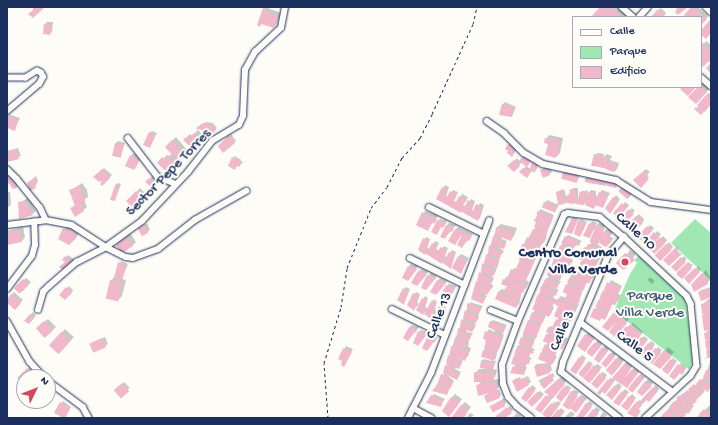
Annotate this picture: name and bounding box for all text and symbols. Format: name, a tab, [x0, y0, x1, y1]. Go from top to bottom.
legend	[572, 16, 702, 88]
text: Calle	[610, 25, 635, 39]
text: Parque	[610, 45, 647, 59]
text: Edificio	[610, 65, 646, 79]
street label: Sector Pepe Torres	[123, 125, 215, 221]
street label: Calle 10	[611, 209, 659, 255]
place label: Centro Comunal Villa Verde	[519, 244, 617, 279]
marker: Centro Comunal Villa Verde	[620, 257, 630, 267]
park label: Parque Villa Verde	[616, 287, 684, 322]
street label: Calle 13	[423, 290, 457, 342]
street label: Calle 3	[546, 308, 580, 354]
street label: Calle 5	[612, 327, 656, 367]
north arrow	[16, 369, 56, 409]
text: N	[37, 375, 51, 388]

